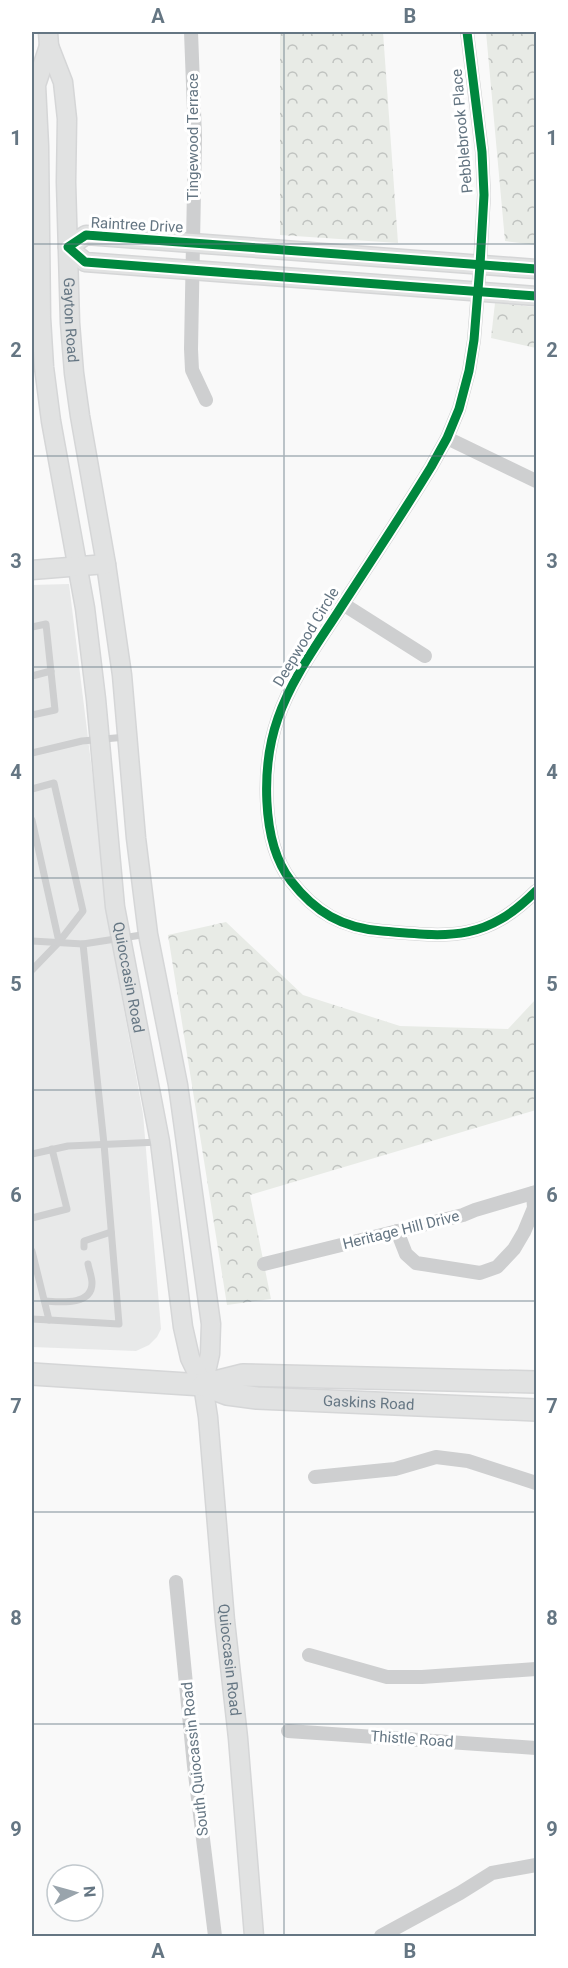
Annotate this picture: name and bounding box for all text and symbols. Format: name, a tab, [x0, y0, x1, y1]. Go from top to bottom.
text: A	[151, 4, 165, 28]
text: B	[404, 4, 416, 28]
street label: Pebblebrook Place	[448, 68, 476, 194]
street label: Tingewood Terrace	[184, 73, 202, 201]
text: 1	[10, 126, 22, 150]
text: 1	[546, 126, 558, 150]
street label: Raintree Drive	[90, 214, 184, 236]
street label: Gayton Road	[60, 277, 82, 363]
text: 2	[10, 338, 22, 362]
text: 2	[546, 338, 558, 362]
text: 3	[10, 549, 22, 573]
text: 3	[546, 549, 558, 573]
street label: Deepwood Circle	[269, 584, 343, 690]
text: 4	[10, 760, 22, 784]
text: 4	[546, 760, 558, 784]
street label: Quioccasin Road	[109, 920, 148, 1034]
text: 5	[10, 972, 22, 996]
text: 5	[546, 972, 558, 996]
text: 6	[10, 1183, 22, 1207]
text: 6	[546, 1183, 558, 1207]
street label: Heritage Hill Drive	[341, 1207, 461, 1253]
street label: Gaskins Road	[322, 1392, 415, 1414]
text: 7	[10, 1394, 22, 1418]
text: 7	[546, 1394, 558, 1418]
street label: Quioccasin Road	[215, 1603, 244, 1717]
text: 8	[10, 1606, 22, 1630]
text: 8	[546, 1606, 558, 1630]
street label: South Quiocassin Road	[178, 1681, 212, 1837]
street label: Thistle Road	[370, 1727, 454, 1751]
text: 9	[10, 1817, 22, 1841]
text: 9	[546, 1817, 558, 1841]
north arrow	[45, 1863, 105, 1923]
text: N	[79, 1885, 99, 1898]
text: A	[151, 1939, 165, 1963]
text: B	[404, 1939, 416, 1963]

